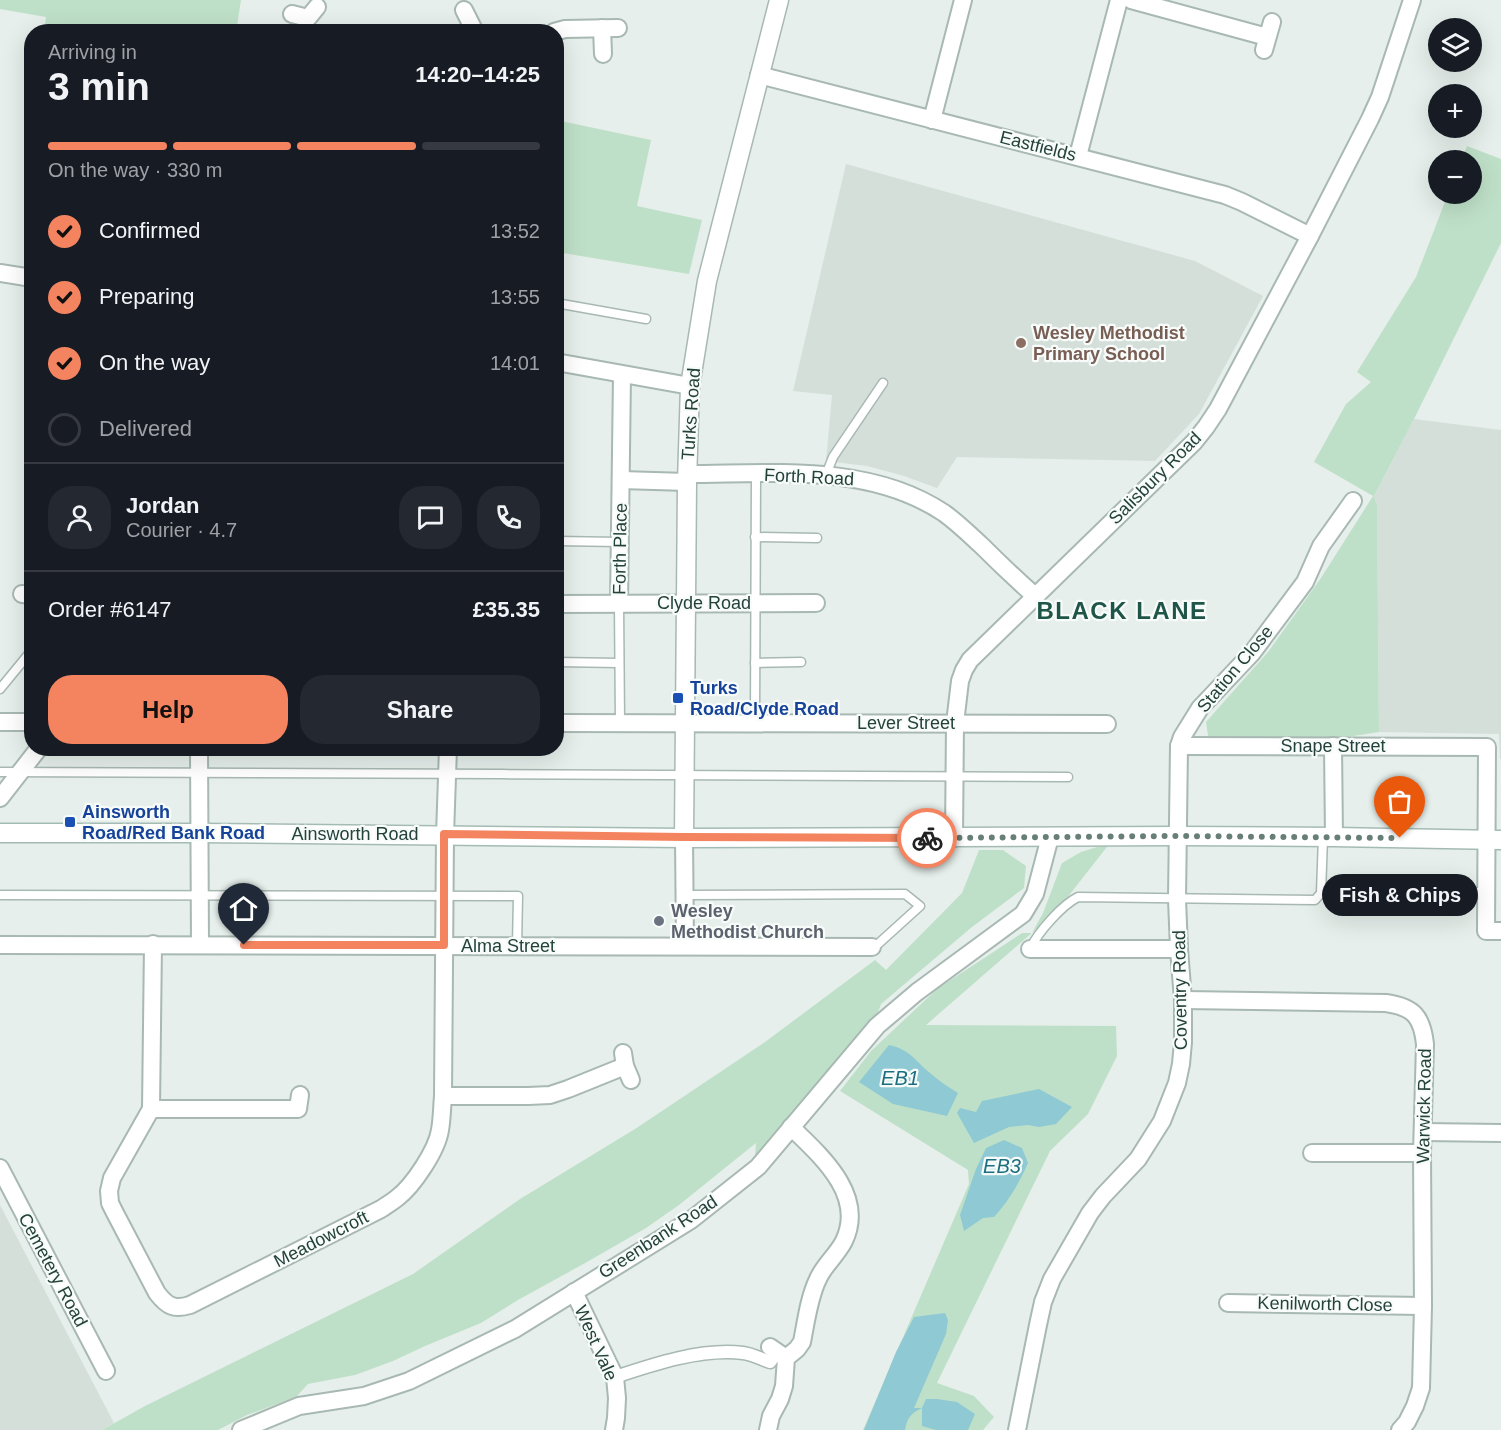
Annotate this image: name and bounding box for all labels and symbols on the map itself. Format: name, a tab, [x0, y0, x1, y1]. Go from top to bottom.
street label: Eastfields	[998, 127, 1078, 165]
place label: Wesley Methodist Primary School	[1033, 323, 1185, 364]
marker: Wesley Methodist Primary School	[1014, 336, 1028, 350]
street label: Turks Road	[678, 367, 704, 461]
street label: Salisbury Road	[1105, 428, 1205, 528]
street label: Forth Road	[764, 465, 854, 489]
street label: Forth Place	[609, 503, 631, 595]
street label: Clyde Road	[657, 593, 751, 613]
district label: BLACK LANE	[1037, 597, 1208, 624]
street label: Station Close	[1193, 622, 1277, 716]
place label: Turks Road/Clyde Road	[690, 678, 839, 719]
marker: Turks Road/Clyde Road	[671, 691, 685, 705]
street label: Lever Street	[857, 713, 955, 733]
street label: Snape Street	[1280, 736, 1386, 756]
pin	[1374, 776, 1425, 838]
place label: Ainsworth Road/Red Bank Road	[82, 802, 265, 843]
courier	[897, 808, 957, 868]
marker: Ainsworth Road/Red Bank Road	[63, 815, 77, 829]
street label: Ainsworth Road	[291, 824, 419, 844]
callout: Fish & Chips	[1322, 874, 1478, 916]
pin	[218, 883, 269, 945]
place label: Wesley Methodist Church	[671, 901, 824, 942]
marker: Wesley Methodist Church	[652, 914, 666, 928]
street label: Coventry Road	[1169, 930, 1191, 1050]
street label: Alma Street	[461, 936, 555, 956]
street label: Warwick Road	[1413, 1048, 1435, 1164]
water label: EB1	[881, 1067, 919, 1089]
water label: EB3	[983, 1155, 1021, 1177]
street label: Greenbank Road	[595, 1191, 721, 1283]
street label: Meadowcroft	[271, 1207, 371, 1271]
street label: Cemetery Road	[15, 1210, 91, 1330]
street label: Kenilworth Close	[1257, 1293, 1393, 1315]
street label: West Vale	[571, 1302, 621, 1384]

